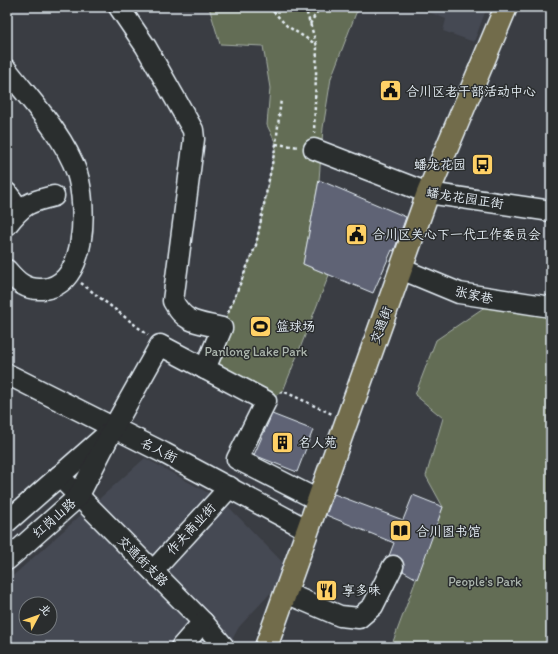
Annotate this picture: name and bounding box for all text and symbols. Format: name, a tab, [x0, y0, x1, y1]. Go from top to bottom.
public building icon: 合川区老干部活动中心	[378, 78, 404, 104]
place label: 合川区老干部活动中心	[406, 84, 536, 99]
bus stop icon: 蟠龙花园	[469, 151, 495, 177]
place label: 蟠龙花园	[414, 157, 466, 172]
street label: 蟠龙花园正街	[425, 184, 505, 212]
public building icon: 合川区关心下一代工作委员会	[343, 221, 369, 247]
place label: 合川区关心下一代工作委员会	[372, 227, 541, 242]
street label: 张家巷	[453, 283, 495, 307]
street label: 交通街	[367, 304, 395, 346]
sports icon: 篮球场	[247, 313, 273, 339]
place label: 篮球场	[276, 319, 315, 334]
park label: Panlong Lake Park	[204, 344, 308, 359]
building icon: 名人苑	[270, 429, 296, 455]
street label: 名人街	[138, 434, 180, 466]
place label: 名人苑	[298, 435, 337, 450]
street label: 红岗山路	[29, 495, 79, 541]
street label: 作夫商业街	[163, 500, 219, 558]
library icon: 合川图书馆	[387, 518, 413, 544]
place label: 合川图书馆	[416, 524, 481, 539]
street label: 交通街支路	[115, 533, 171, 589]
park label: People's Park	[448, 574, 522, 589]
restaurant icon: 享多味	[314, 577, 340, 603]
place label: 享多味	[342, 583, 381, 598]
north arrow	[18, 596, 58, 636]
text: 北	[37, 601, 54, 618]

